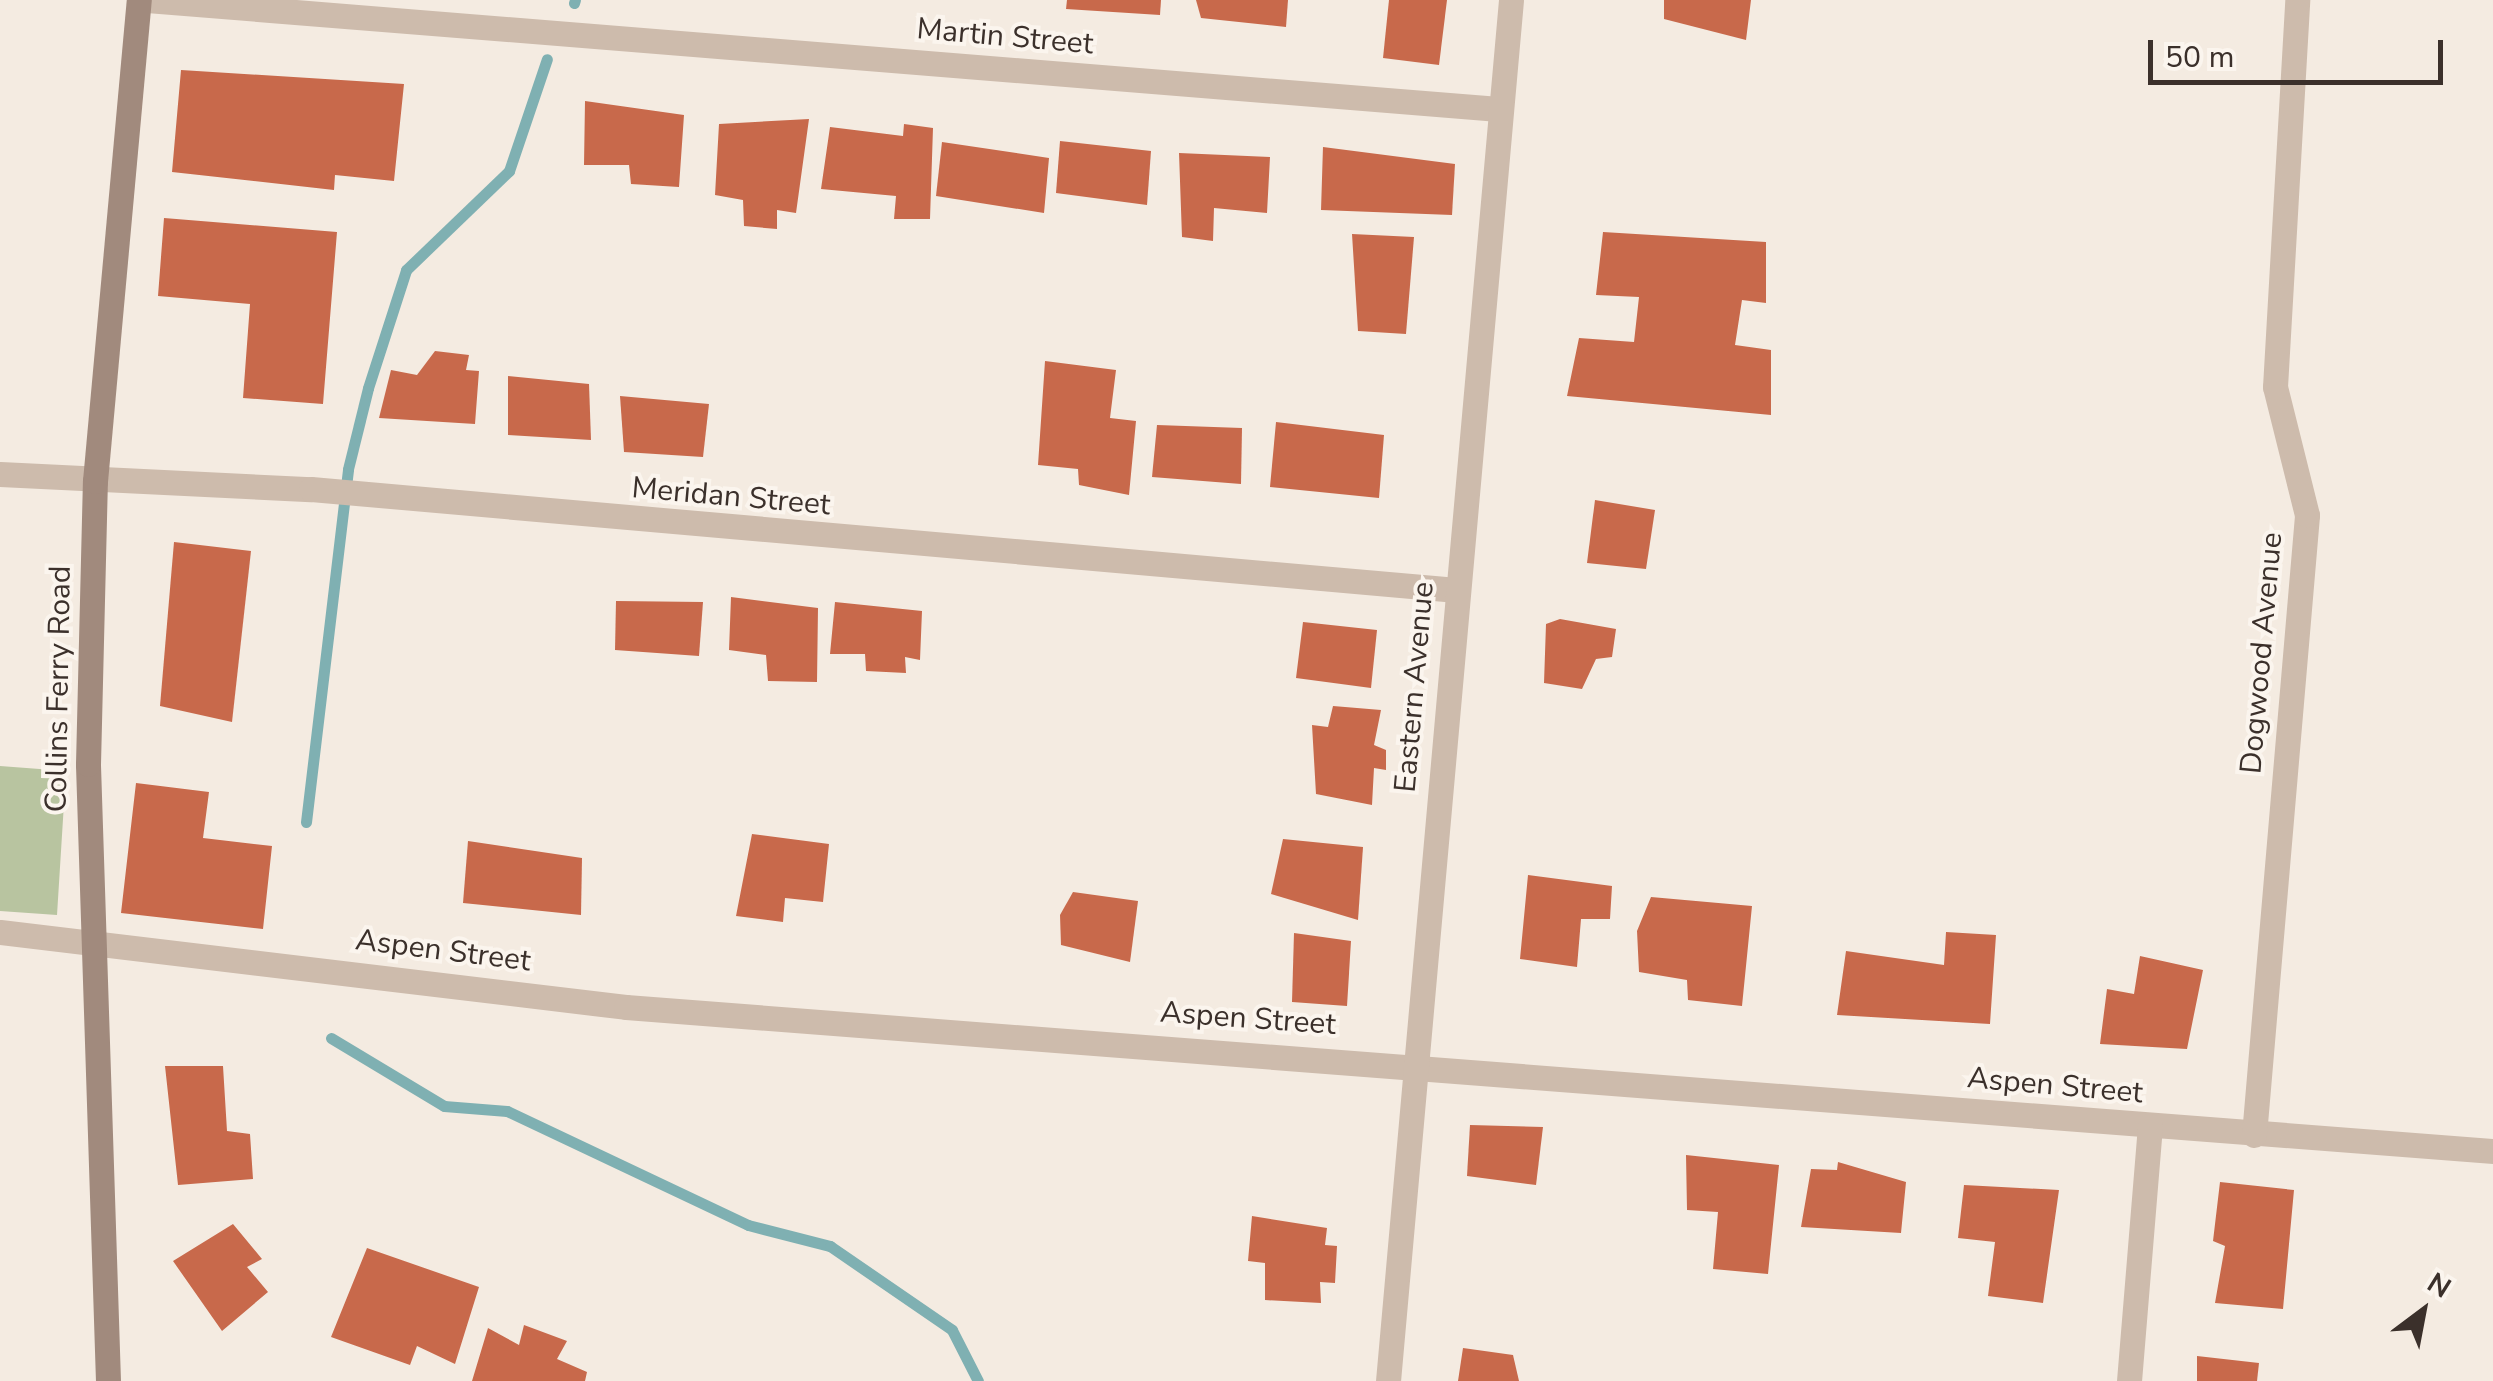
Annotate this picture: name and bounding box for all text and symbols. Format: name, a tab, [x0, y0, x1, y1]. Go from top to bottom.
street label: Martin Street	[915, 11, 1095, 63]
scale bar	[2153, 20, 2448, 82]
text: 50 m	[2165, 37, 2234, 78]
street label: Meridan Street	[630, 470, 832, 524]
street label: Dogwood Avenue	[2234, 531, 2290, 775]
street label: Collins Ferry Road	[39, 565, 79, 813]
street label: Eastern Avenue	[1388, 580, 1442, 794]
street label: Aspen Street	[353, 922, 533, 980]
street label: Aspen Street	[1159, 995, 1337, 1043]
street label: Aspen Street	[1966, 1060, 2144, 1112]
north arrow	[2373, 1261, 2473, 1361]
text: N	[2420, 1264, 2458, 1307]

